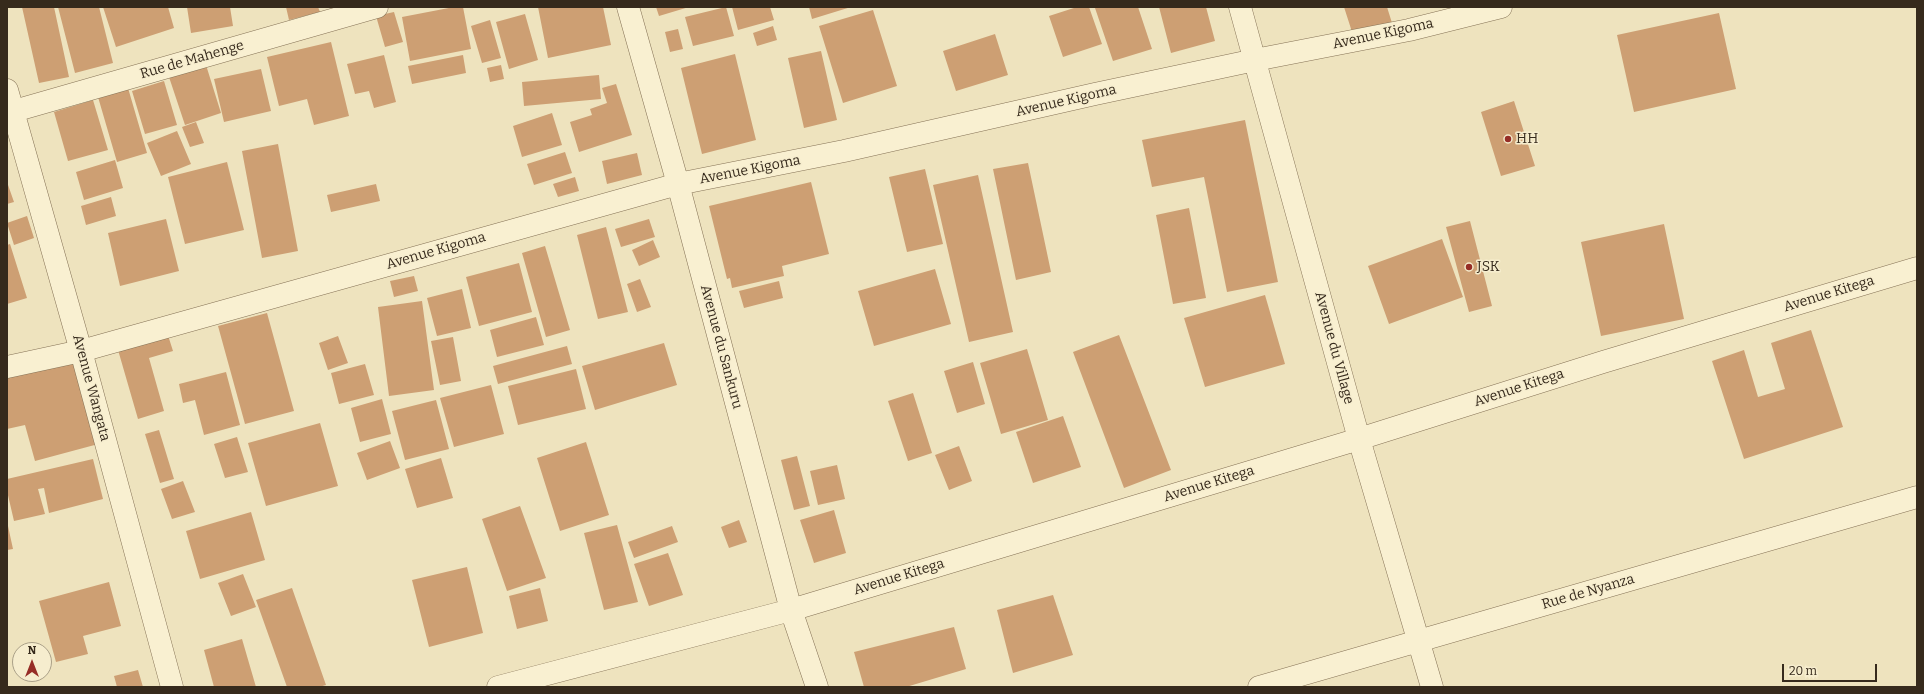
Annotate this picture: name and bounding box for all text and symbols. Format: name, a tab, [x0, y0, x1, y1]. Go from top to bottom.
street label: Avenue Kigoma	[1331, 15, 1435, 53]
street label: Rue de Mahenge	[138, 37, 246, 83]
street label: Avenue Kigoma	[1014, 81, 1118, 121]
place label: HH	[1516, 131, 1538, 147]
marker: HH	[1503, 134, 1513, 144]
street label: Avenue Kigoma	[698, 152, 802, 188]
street label: Avenue Kigoma	[384, 229, 488, 273]
place label: JSK	[1477, 259, 1500, 275]
marker: JSK	[1464, 262, 1474, 272]
street label: Avenue Kitega	[1782, 272, 1876, 316]
street label: Avenue du Sankuru	[696, 283, 746, 411]
street label: Avenue du Village	[1311, 290, 1357, 406]
street label: Avenue Wangata	[69, 333, 113, 443]
street label: Avenue Kitega	[1472, 366, 1566, 410]
street label: Avenue Kitega	[1162, 462, 1256, 506]
street label: Avenue Kitega	[852, 555, 946, 599]
street label: Rue de Nyanza	[1540, 571, 1636, 613]
north arrow	[12, 642, 52, 682]
text: N	[28, 644, 36, 657]
scale bar	[1784, 656, 1879, 682]
text: 20 m	[1789, 664, 1817, 678]

